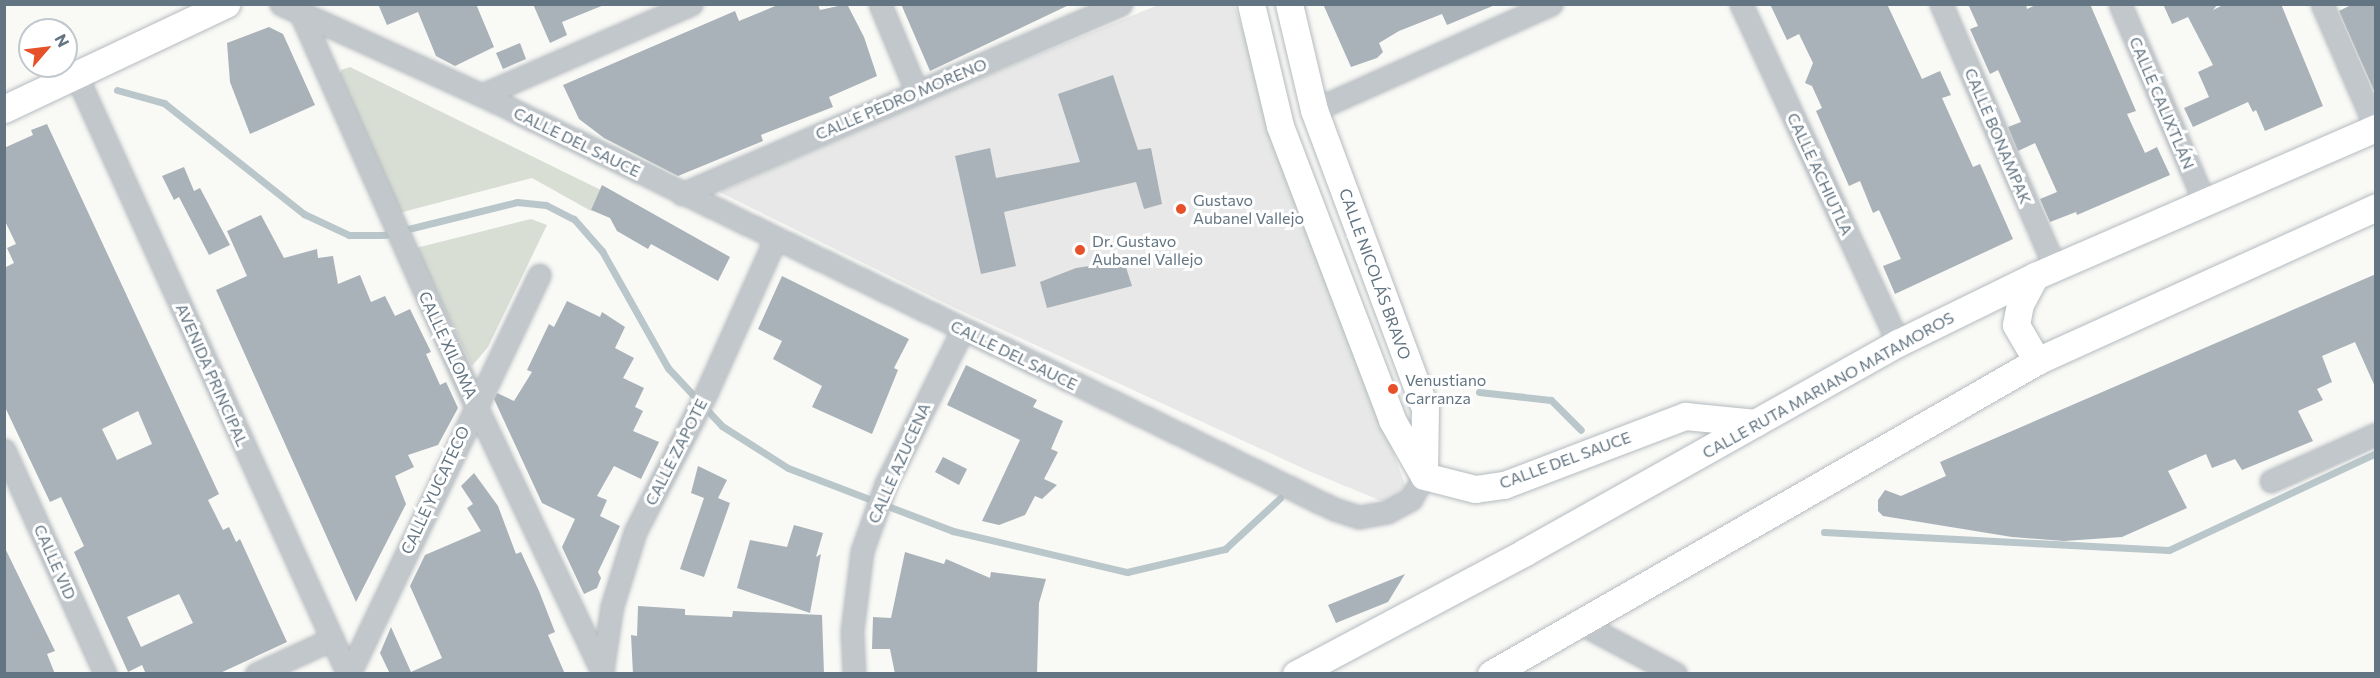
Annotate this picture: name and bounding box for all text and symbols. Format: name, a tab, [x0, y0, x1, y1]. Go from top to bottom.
north arrow	[18, 18, 78, 78]
text: N	[51, 30, 74, 50]
street label: CALLE CALIXTLÁN	[2125, 34, 2199, 172]
street label: CALLE PEDRO MORENO	[812, 54, 990, 144]
street label: CALLE BONAMPAK	[1961, 65, 2035, 207]
street label: CALLE DEL SAUCE	[511, 103, 643, 181]
street label: CALLE ACHIUTLA	[1783, 110, 1857, 238]
street label: CALLE NICOLÁS BRAVO	[1335, 186, 1415, 362]
place label: Gustavo Aubanel Vallejo	[1193, 190, 1304, 228]
marker: Gustavo Aubanel Vallejo	[1174, 202, 1188, 216]
place label: Dr. Gustavo Aubanel Vallejo	[1092, 231, 1203, 269]
marker: Dr. Gustavo Aubanel Vallejo	[1073, 243, 1087, 257]
street label: CALLE XILOMA	[415, 288, 481, 402]
street label: AVENIDA PRINCIPAL	[172, 301, 252, 449]
street label: CALLE RUTA MARIANO MATAMOROS	[1699, 308, 1957, 462]
street label: CALLE DEL SAUCE	[948, 316, 1080, 394]
place label: Venustiano Carranza	[1405, 370, 1486, 408]
marker: Venustiano Carranza	[1386, 382, 1400, 396]
street label: CALLE ZAPOTE	[641, 396, 711, 508]
street label: CALLE AZUCENA	[864, 400, 934, 526]
street label: CALLE YUCATECO	[397, 423, 473, 557]
street label: CALLE DEL SAUCE	[1497, 427, 1633, 493]
street label: CALLE VID	[30, 521, 80, 603]

